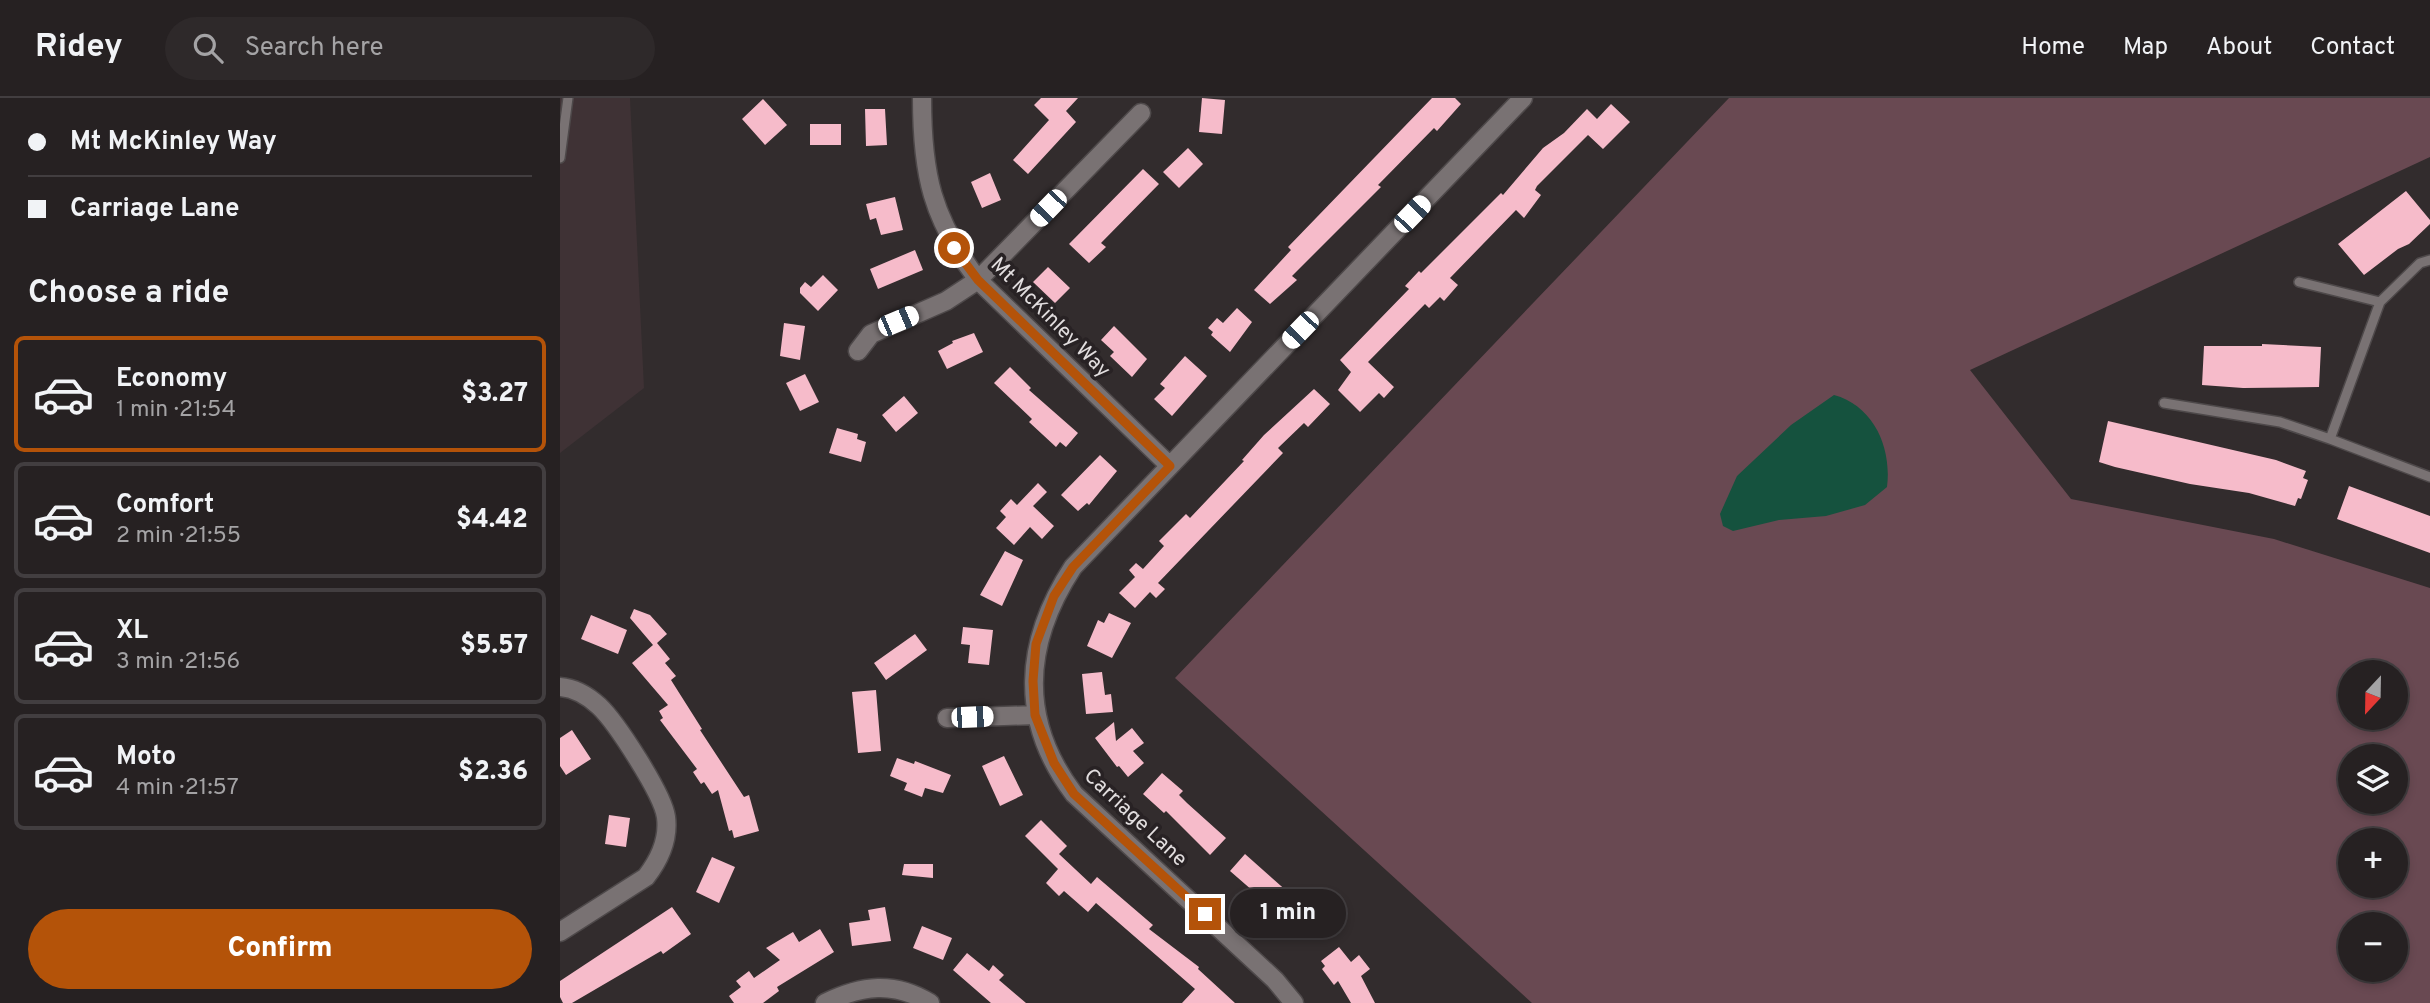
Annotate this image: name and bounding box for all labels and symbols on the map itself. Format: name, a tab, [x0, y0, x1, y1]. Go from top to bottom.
car	[1026, 186, 1071, 230]
car	[1390, 192, 1435, 236]
route start	[938, 232, 970, 264]
street label: Mt McKinley Way	[984, 252, 1116, 384]
car	[875, 303, 922, 339]
car	[1278, 308, 1323, 352]
north arrow	[2338, 660, 2408, 730]
car	[951, 706, 994, 728]
street label: Carriage Lane	[1077, 763, 1193, 873]
callout: 1 min	[1230, 890, 1345, 938]
route end	[1189, 898, 1221, 930]

